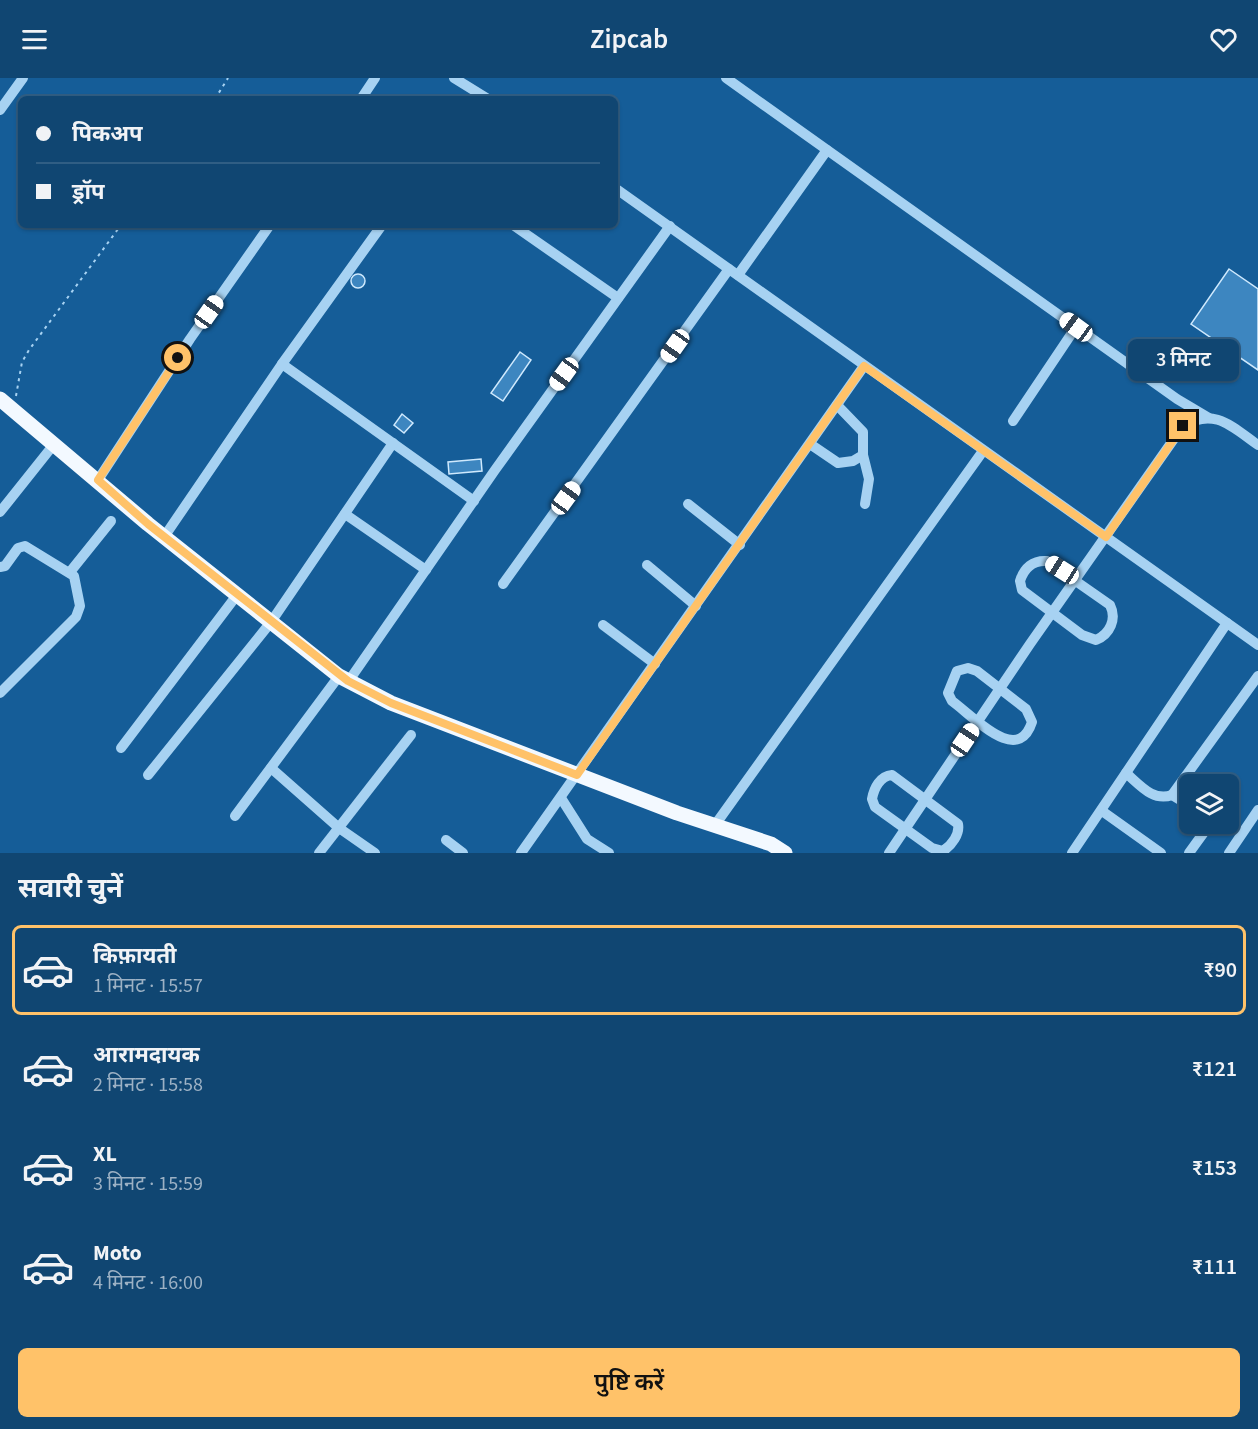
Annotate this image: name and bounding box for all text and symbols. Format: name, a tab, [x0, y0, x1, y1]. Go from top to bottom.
text: Zipcab	[590, 20, 668, 59]
icon: menu	[18, 23, 51, 56]
icon: heart	[1207, 23, 1240, 56]
text: पिकअप	[72, 118, 143, 150]
text: ड्रॉप	[72, 176, 105, 208]
car	[191, 292, 227, 332]
car	[1056, 309, 1096, 345]
car	[657, 326, 693, 366]
callout: 3 मिनट	[1128, 339, 1238, 381]
route start	[164, 344, 191, 371]
text: 3 मिनट	[1156, 346, 1211, 374]
car	[546, 354, 582, 394]
route end	[1169, 412, 1196, 439]
car	[548, 478, 584, 518]
car	[1042, 553, 1082, 587]
car	[947, 720, 983, 760]
map controls	[1179, 774, 1239, 834]
button: layers	[1179, 774, 1239, 834]
text: सवारी चुनें	[18, 869, 123, 908]
text: किफ़ायती	[93, 940, 177, 972]
icon: car	[21, 943, 75, 997]
text: ₹90	[1203, 954, 1237, 986]
text: 1 मिनट · 15:57	[93, 972, 203, 1000]
text: आरामदायक	[93, 1039, 200, 1071]
icon: car	[21, 1042, 75, 1096]
text: ₹121	[1192, 1053, 1237, 1085]
text: 2 मिनट · 15:58	[93, 1071, 203, 1099]
text: XL	[93, 1138, 117, 1170]
icon: car	[21, 1141, 75, 1195]
text: ₹153	[1192, 1152, 1237, 1184]
text: 3 मिनट · 15:59	[93, 1170, 203, 1198]
text: Moto	[93, 1237, 142, 1269]
icon: car	[21, 1240, 75, 1294]
text: ₹111	[1192, 1251, 1237, 1283]
text: 4 मिनट · 16:00	[93, 1269, 203, 1297]
button: पुष्टि करें	[18, 1348, 1240, 1417]

